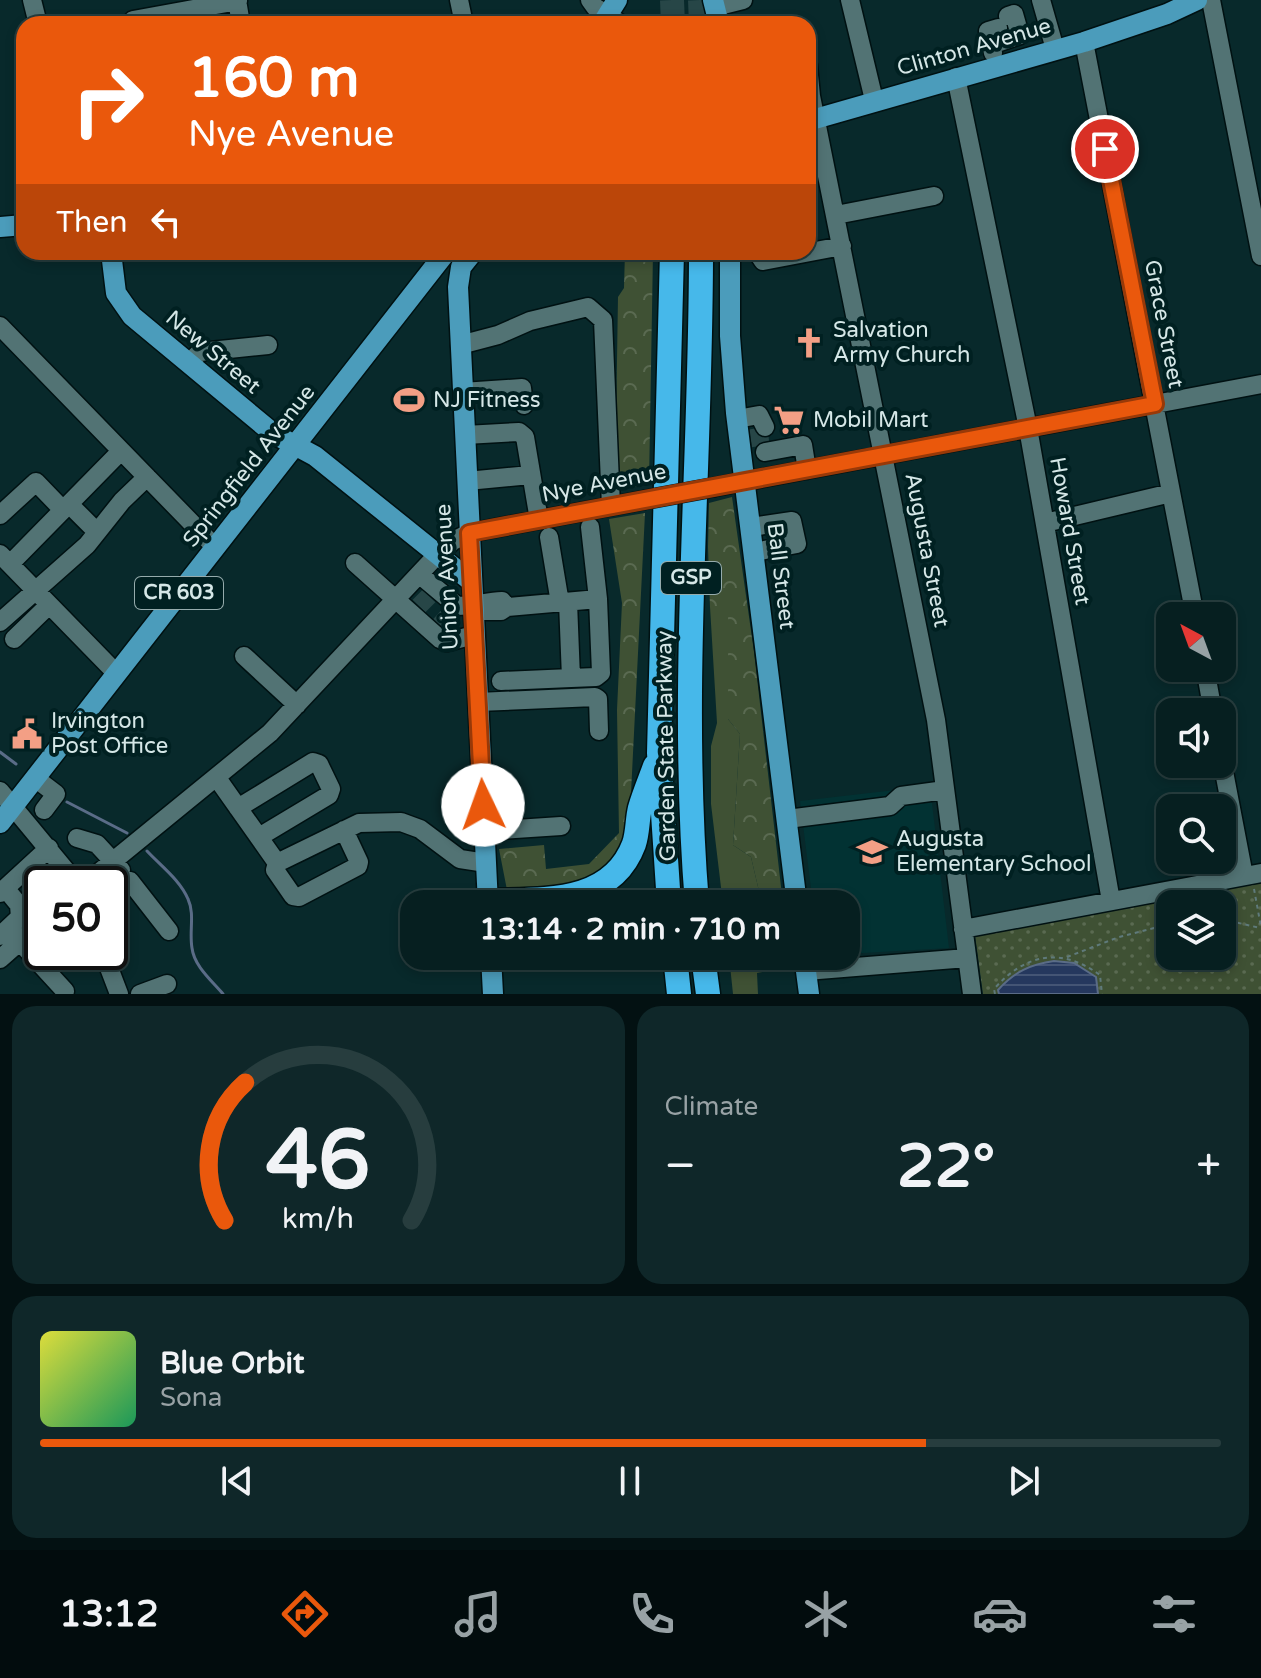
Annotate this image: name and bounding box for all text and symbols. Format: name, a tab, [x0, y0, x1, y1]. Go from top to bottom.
street label: Clinton Avenue	[894, 13, 1054, 81]
text: 160 m	[188, 45, 359, 112]
icon: right	[56, 48, 160, 152]
text: Nye Avenue	[188, 113, 394, 156]
pin	[1071, 115, 1139, 183]
icon: arrive	[1083, 127, 1127, 171]
icon: left	[144, 200, 188, 244]
text: Then	[56, 204, 128, 241]
street label: Grace Street	[1139, 258, 1189, 390]
street label: New Street	[160, 305, 266, 399]
place label: Salvation Army Church	[833, 317, 970, 368]
church icon: Salvation Army Church	[792, 326, 826, 360]
street label: Springfield Avenue	[178, 380, 320, 552]
sports icon: NJ Fitness	[392, 383, 426, 417]
place label: NJ Fitness	[433, 387, 541, 413]
supermarket icon: Mobil Mart	[772, 403, 806, 437]
place label: Mobil Mart	[813, 407, 928, 433]
street label: Howard Street	[1044, 455, 1096, 607]
street label: Nye Avenue	[540, 458, 668, 508]
street label: Augusta Street	[899, 471, 955, 629]
street label: Union Avenue	[430, 503, 464, 651]
street label: Ball Street	[762, 521, 800, 631]
road number: GSP	[661, 562, 721, 594]
road number: CR 603	[135, 577, 223, 609]
north arrow	[1156, 602, 1236, 682]
map controls	[1156, 602, 1236, 970]
street label: Garden State Parkway	[651, 630, 681, 862]
button: sound	[1156, 698, 1236, 778]
place label: Irvington Post Office	[51, 708, 168, 759]
public building icon: Irvington Post Office	[10, 717, 44, 751]
position arrow	[441, 763, 525, 847]
button: search	[1156, 794, 1236, 874]
place label: Augusta Elementary School	[896, 826, 1091, 877]
school or university icon: Augusta Elementary School	[855, 835, 889, 869]
speed limit sign: 50	[24, 866, 128, 970]
button: layers	[1156, 890, 1236, 970]
text: 13:14 · 2 min · 710 m	[479, 911, 781, 948]
text: Climate	[665, 1091, 758, 1122]
text: 46	[266, 1111, 370, 1211]
text: 22°	[897, 1131, 995, 1203]
text: −	[665, 1140, 696, 1193]
text: +	[1196, 1140, 1221, 1193]
text: km/h	[282, 1202, 354, 1236]
text: Blue Orbit	[160, 1345, 305, 1382]
text: Sona	[160, 1382, 222, 1413]
icon: previous	[215, 1459, 259, 1503]
icon: pause	[608, 1459, 652, 1503]
icon: next	[1002, 1459, 1046, 1503]
icon: directions	[277, 1586, 333, 1642]
icon: music	[450, 1586, 506, 1642]
icon: phone	[624, 1586, 680, 1642]
icon: climate	[798, 1586, 854, 1642]
icon: car	[972, 1586, 1028, 1642]
icon: filters	[1146, 1586, 1202, 1642]
text: 13:12	[59, 1593, 159, 1636]

